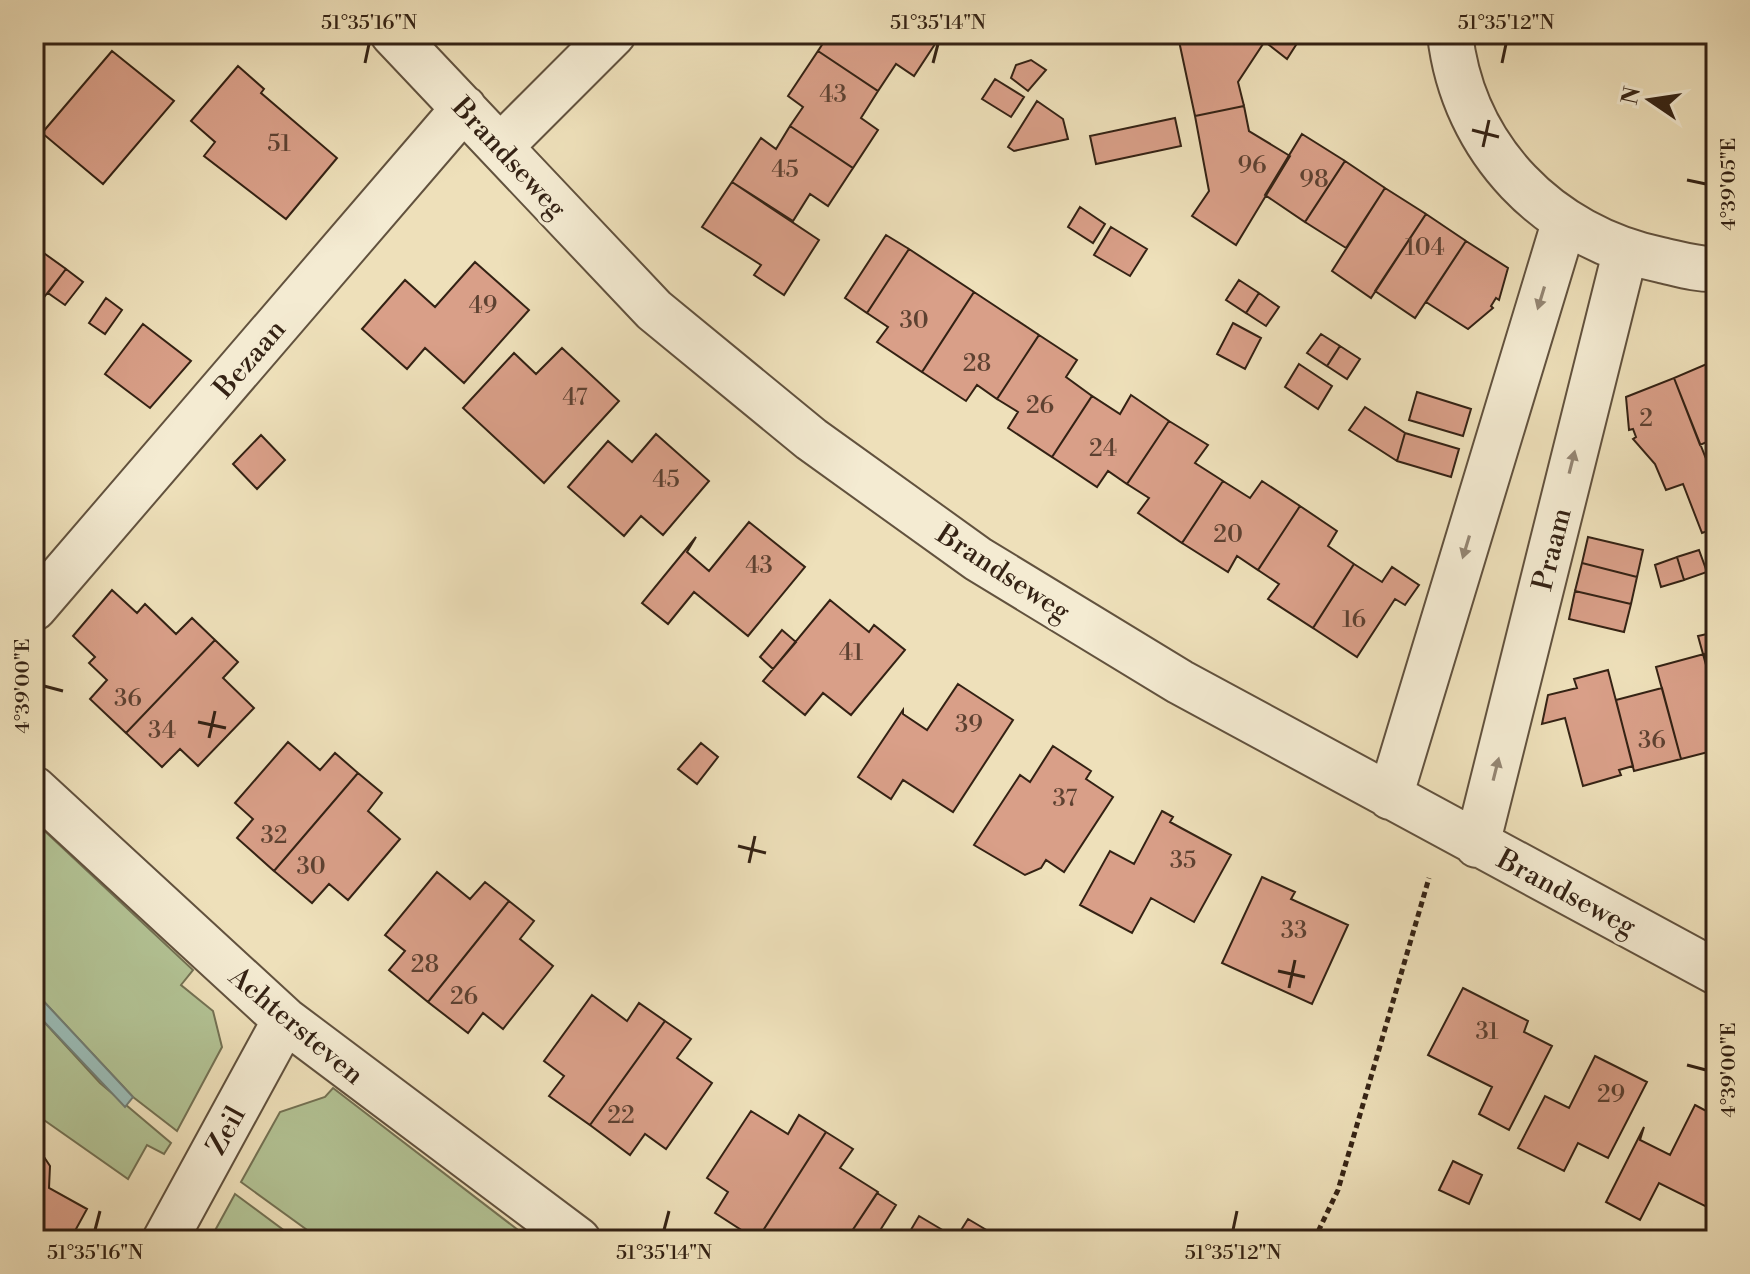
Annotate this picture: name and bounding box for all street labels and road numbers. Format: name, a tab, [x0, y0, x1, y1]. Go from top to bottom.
street label: Brandseweg	[443, 90, 574, 226]
street label: Bezaan	[206, 312, 294, 406]
street label: Praam	[1525, 504, 1580, 594]
street label: Brandseweg	[929, 516, 1077, 630]
street label: Brandseweg	[1490, 842, 1642, 945]
street label: Achtersteven	[221, 959, 371, 1093]
street label: Zeil	[199, 1100, 254, 1161]

